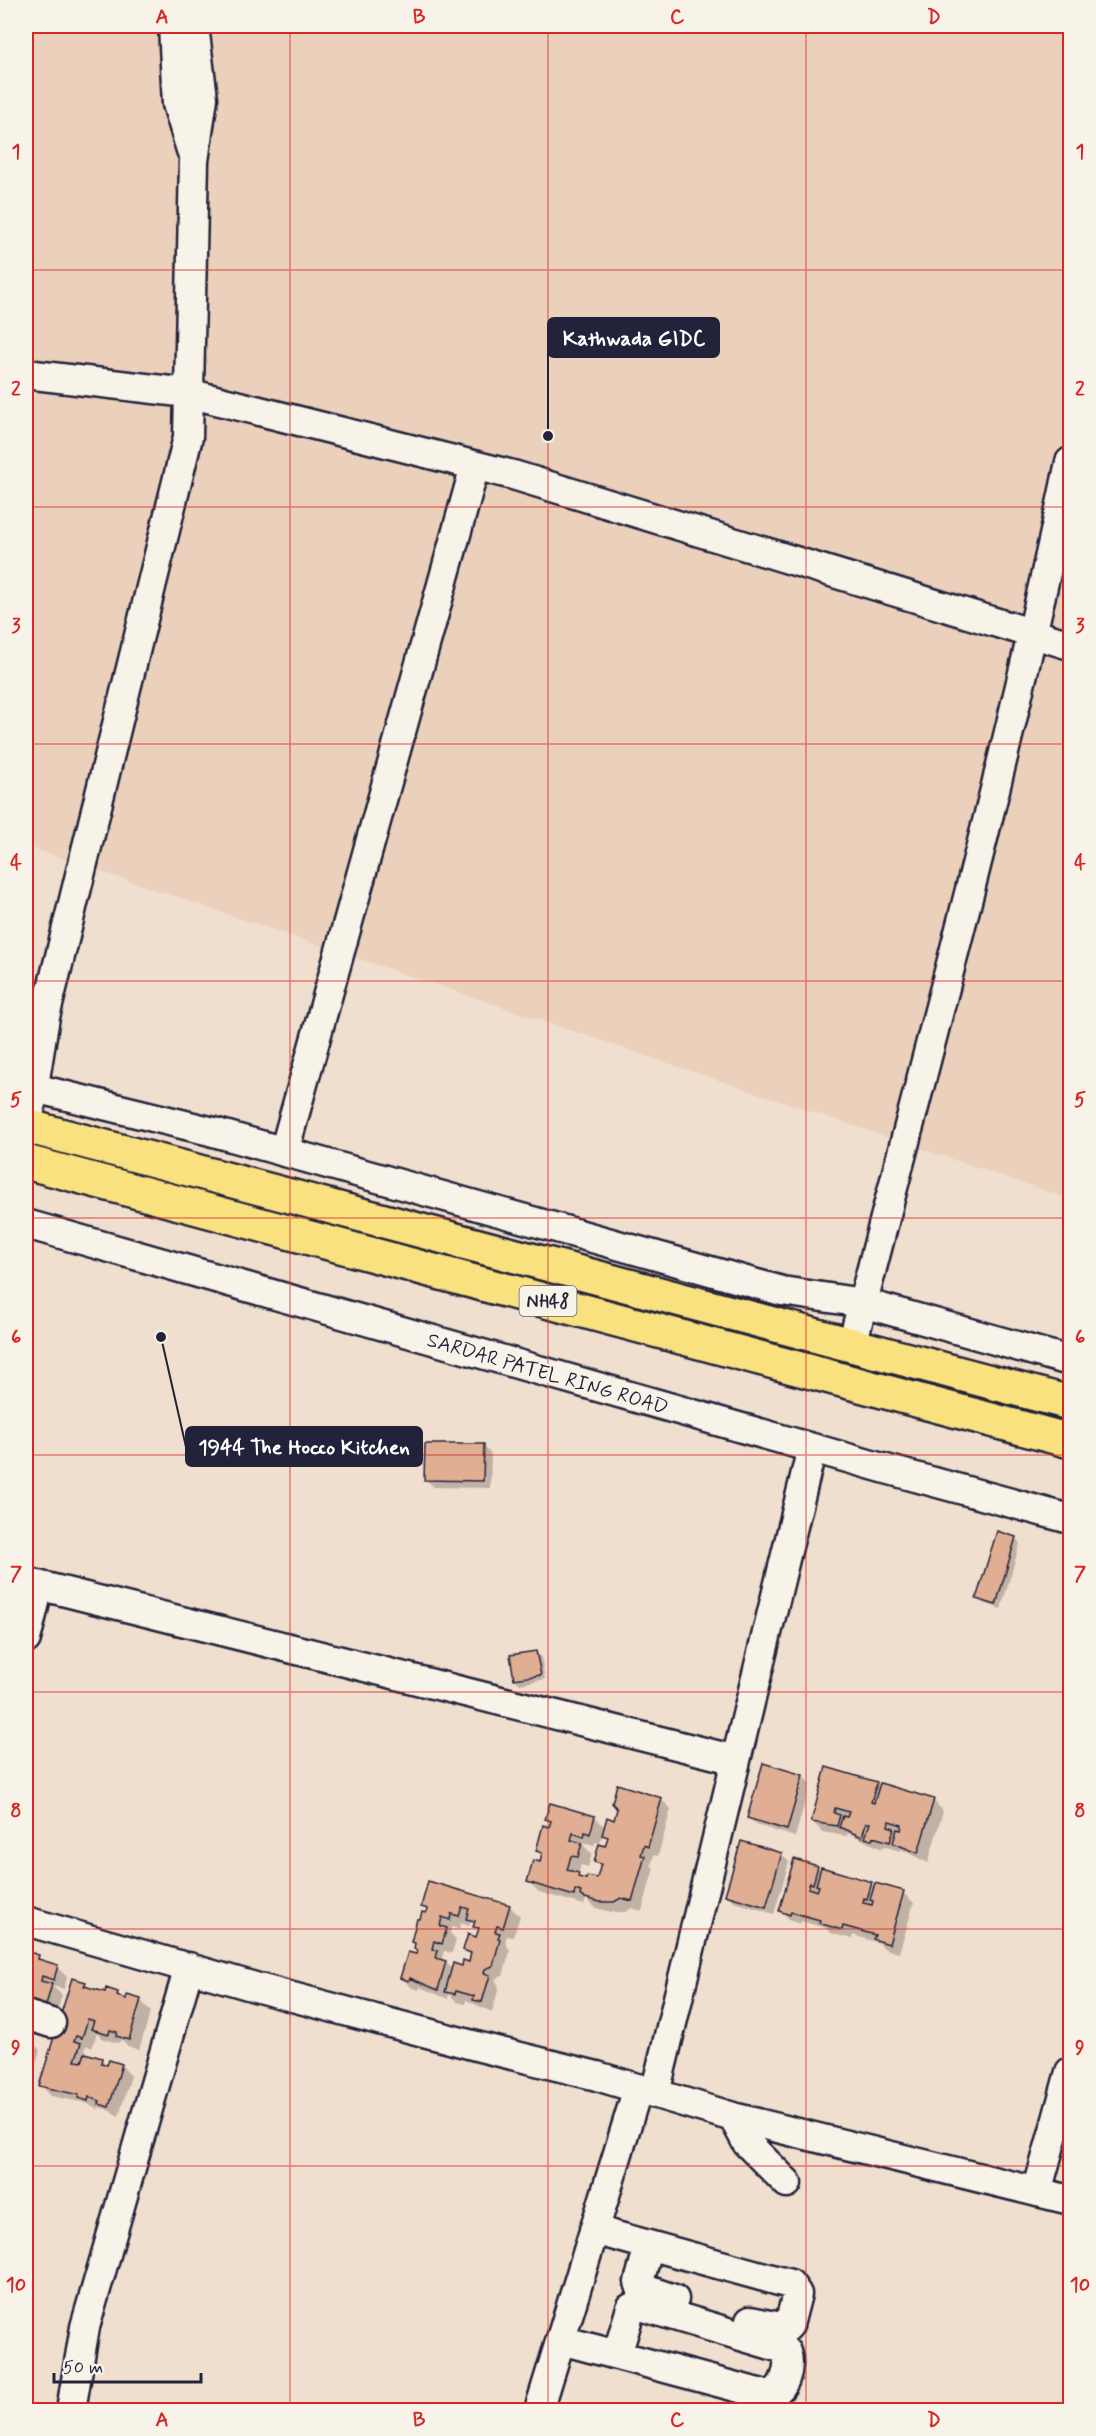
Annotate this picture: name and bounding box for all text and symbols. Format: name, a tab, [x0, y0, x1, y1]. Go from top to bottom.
text: A	[155, 4, 169, 31]
text: B	[413, 4, 426, 31]
text: C	[670, 4, 685, 31]
text: D	[927, 4, 941, 31]
text: 1	[12, 139, 20, 166]
text: 1	[1076, 139, 1084, 166]
callout: Kathwada GIDC	[548, 318, 719, 357]
text: Kathwada GIDC	[563, 325, 706, 353]
text: 2	[11, 376, 21, 403]
text: 2	[1075, 376, 1085, 403]
text: 3	[11, 613, 21, 640]
text: 3	[1075, 613, 1085, 640]
text: 4	[10, 850, 22, 877]
text: 4	[1074, 850, 1086, 877]
text: 5	[10, 1087, 22, 1114]
text: 5	[1074, 1087, 1086, 1114]
road number: NH48	[520, 1286, 576, 1316]
text: 6	[11, 1324, 21, 1351]
text: 6	[1075, 1324, 1085, 1351]
street label: SARDAR PATEL RING ROAD	[424, 1327, 671, 1422]
callout: 1944 The Hocco Kitchen	[186, 1427, 422, 1466]
text: 1944 The Hocco Kitchen	[198, 1434, 410, 1462]
text: 7	[10, 1561, 22, 1588]
text: 7	[1074, 1561, 1086, 1588]
text: 8	[10, 1798, 22, 1825]
text: 8	[1074, 1798, 1086, 1825]
text: 9	[11, 2035, 21, 2062]
text: 9	[1075, 2035, 1085, 2062]
text: 10	[6, 2272, 26, 2299]
text: 10	[1070, 2272, 1090, 2299]
scale bar	[54, 2346, 201, 2384]
text: 50 m	[63, 2356, 103, 2380]
text: A	[155, 2407, 169, 2434]
text: B	[413, 2407, 426, 2434]
text: C	[670, 2407, 685, 2434]
text: D	[927, 2407, 941, 2434]

